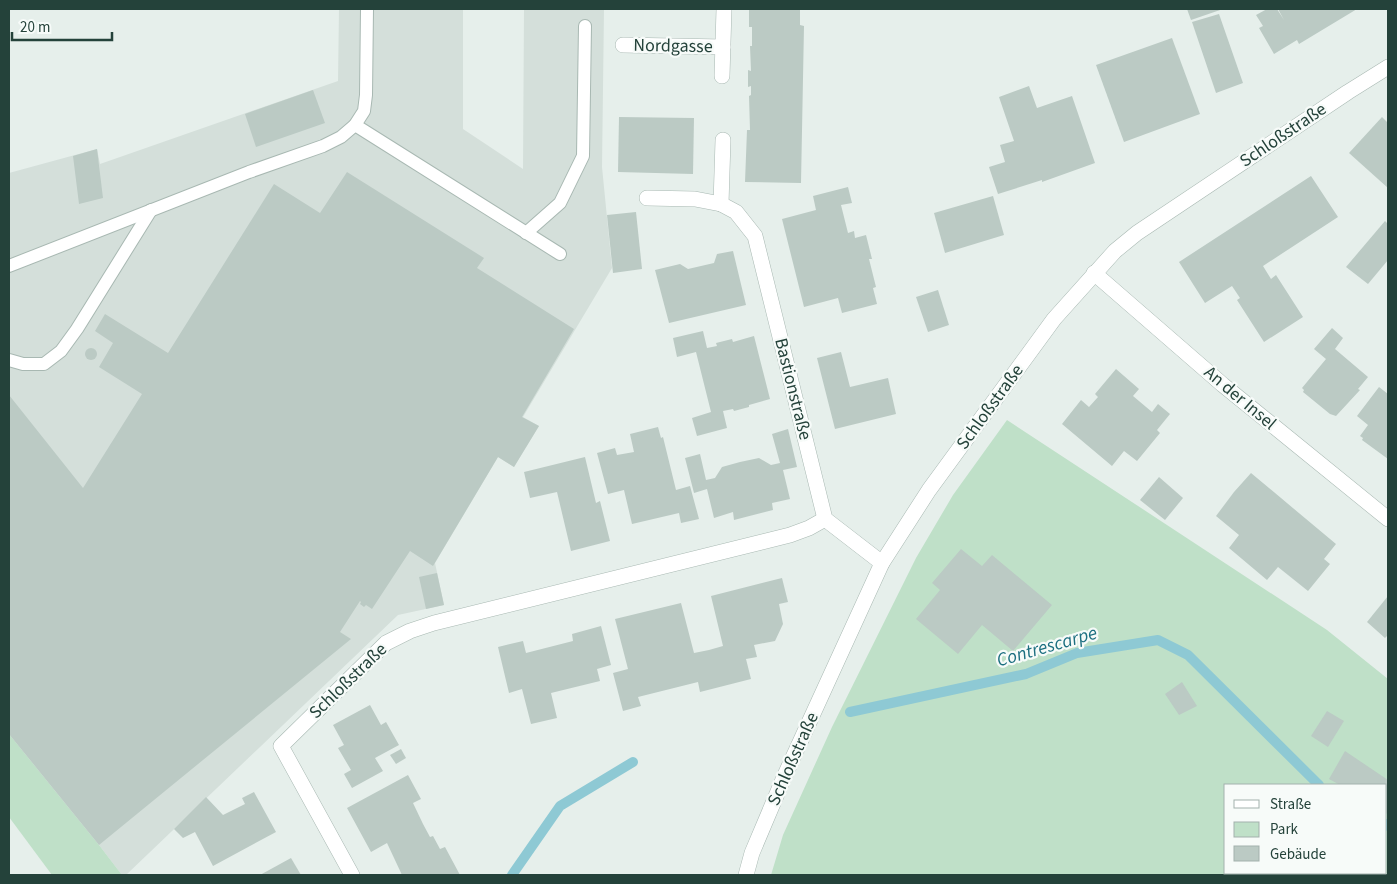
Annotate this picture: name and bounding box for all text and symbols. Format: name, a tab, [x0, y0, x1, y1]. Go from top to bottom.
scale bar	[12, 10, 112, 42]
text: 20 m	[20, 17, 50, 38]
street label: Nordgasse	[633, 33, 713, 59]
street label: Schloßstraße	[1235, 97, 1331, 173]
street label: Bastionstraße	[768, 335, 818, 443]
street label: Schloßstraße	[951, 359, 1029, 455]
street label: An der Insel	[1198, 360, 1282, 436]
water label: Contrescarpe	[994, 620, 1100, 674]
street label: Schloßstraße	[303, 637, 393, 725]
street label: Schloßstraße	[761, 708, 825, 810]
legend	[1224, 784, 1387, 874]
text: Straße	[1270, 794, 1311, 815]
text: Park	[1270, 819, 1299, 840]
text: Gebäude	[1270, 844, 1326, 865]

